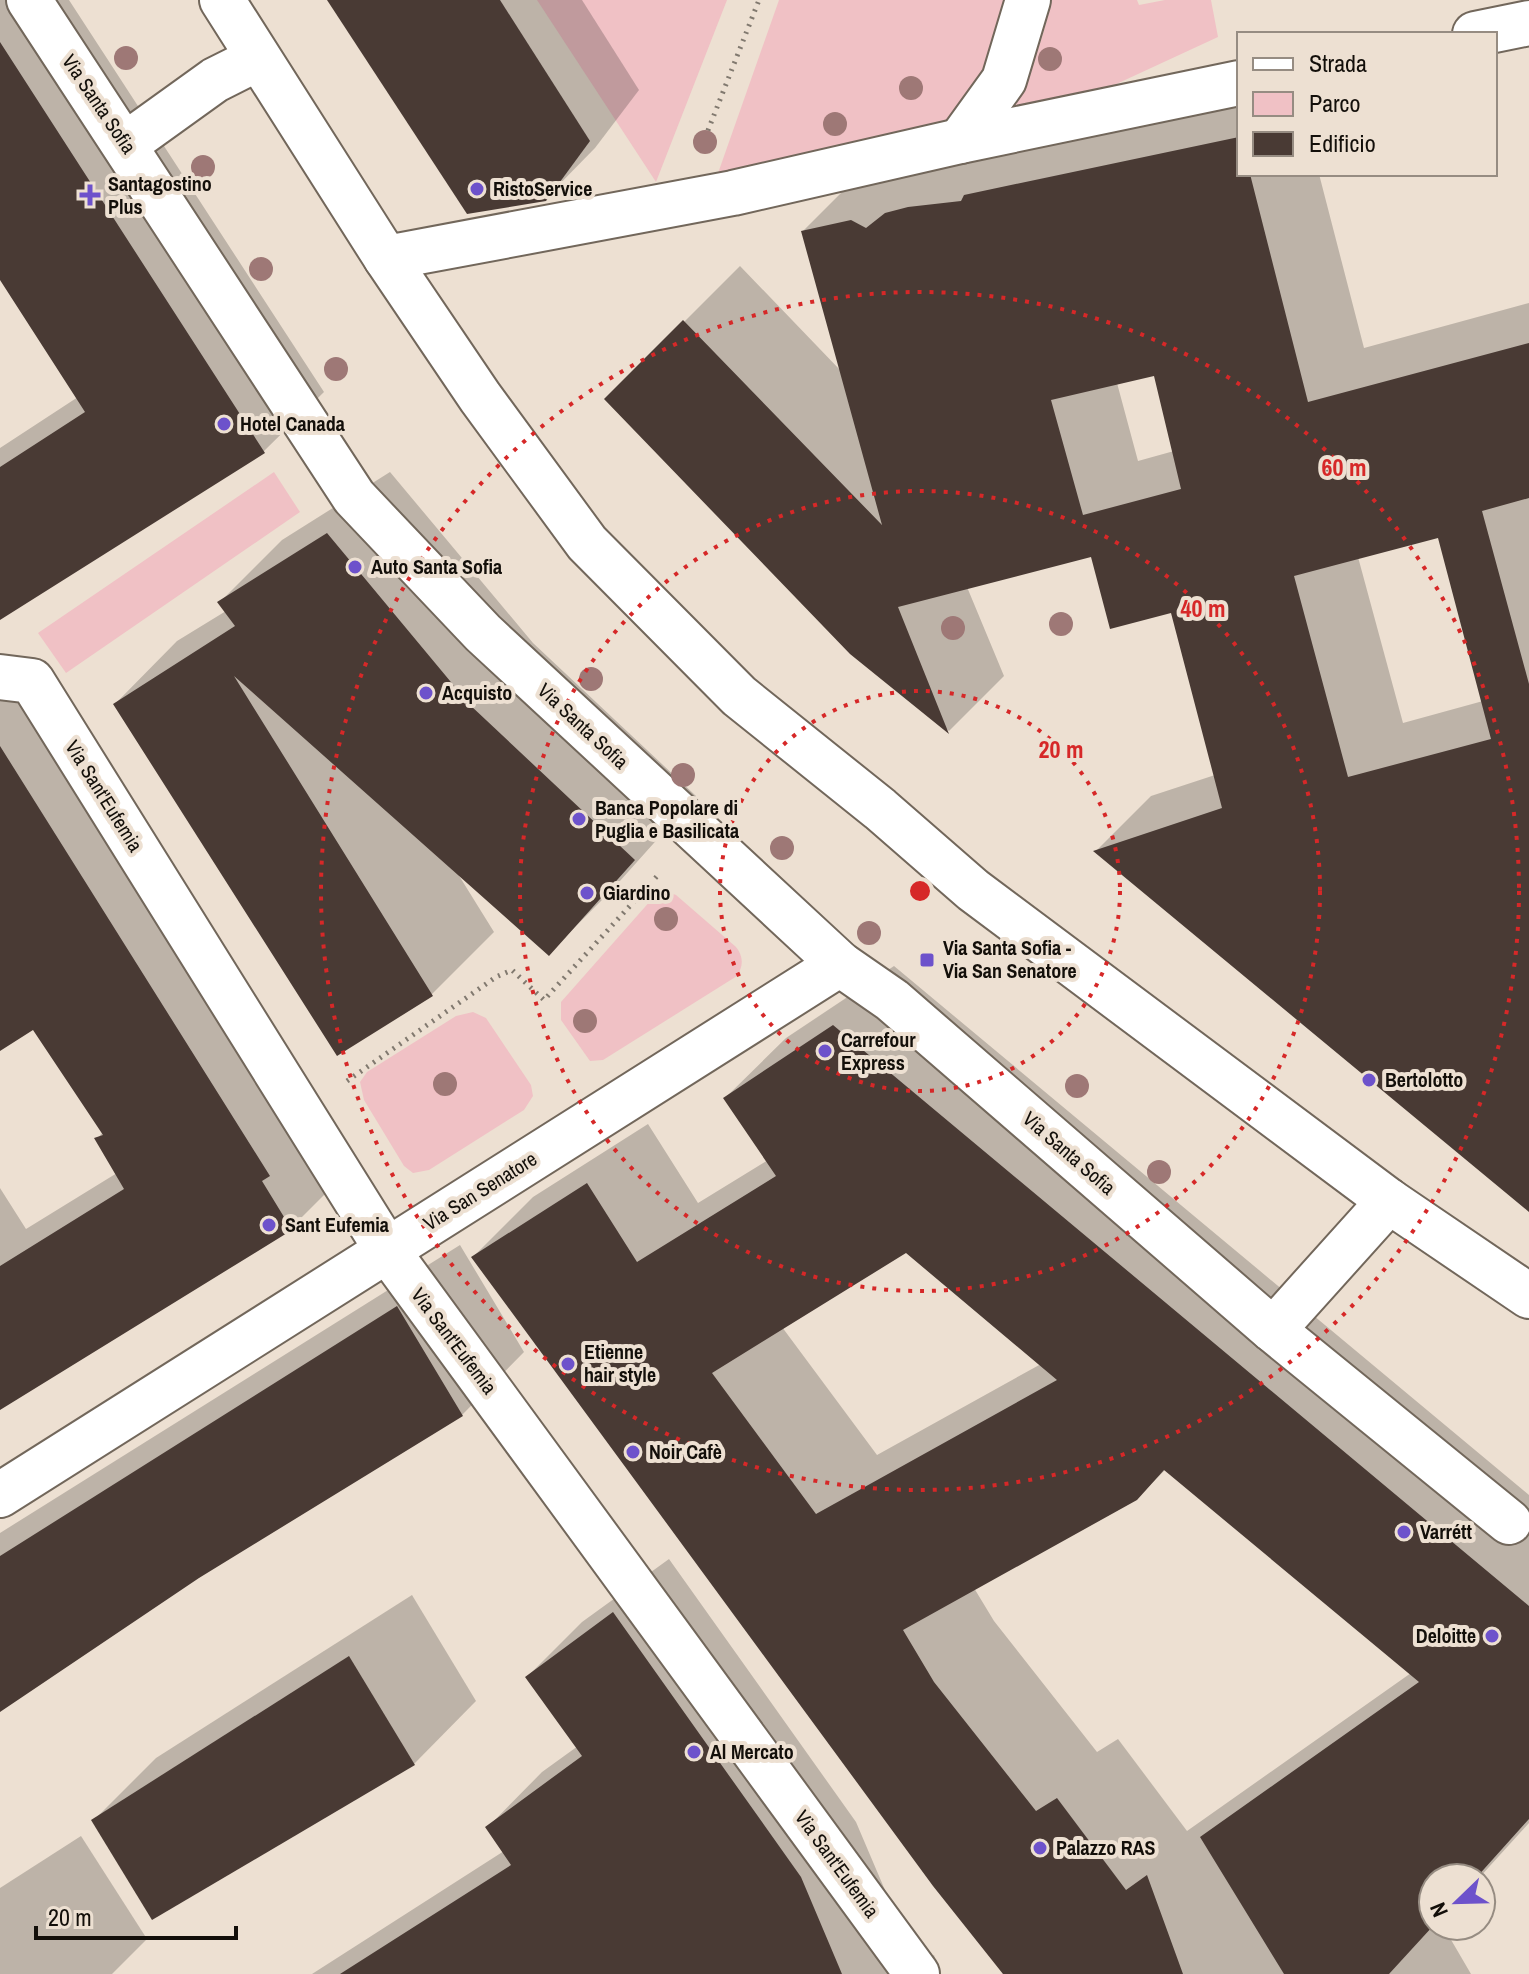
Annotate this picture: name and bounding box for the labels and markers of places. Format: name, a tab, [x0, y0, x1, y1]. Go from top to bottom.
place label: Santagostino Plus	[108, 170, 212, 220]
place label: RistoService	[493, 175, 592, 202]
marker: RistoService	[468, 180, 486, 198]
marker: Santagostino Plus	[79, 184, 101, 206]
place label: Hotel Canada	[240, 410, 345, 437]
marker: Hotel Canada	[215, 415, 233, 433]
place label: Auto Santa Sofia	[371, 553, 502, 580]
marker: Auto Santa Sofia	[346, 558, 364, 576]
place label: Acquisto	[442, 679, 512, 706]
marker: Acquisto	[417, 684, 435, 702]
place label: Banca Popolare di Puglia e Basilicata	[595, 794, 739, 844]
marker: Banca Popolare di Puglia e Basilicata	[570, 810, 588, 828]
centre of rings	[906, 877, 934, 905]
place label: Giardino	[603, 879, 670, 906]
marker: Giardino	[578, 884, 596, 902]
place label: Via Santa Sofia - Via San Senatore	[943, 934, 1077, 984]
marker: Via Santa Sofia - Via San Senatore	[918, 951, 936, 969]
place label: Carrefour Express	[841, 1026, 916, 1076]
marker: Carrefour Express	[816, 1042, 834, 1060]
place label: Bertolotto	[1385, 1066, 1463, 1093]
marker: Bertolotto	[1360, 1071, 1378, 1089]
place label: Sant Eufemia	[285, 1211, 389, 1238]
marker: Sant Eufemia	[260, 1216, 278, 1234]
place label: Etienne hair style	[584, 1338, 656, 1388]
marker: Etienne hair style	[559, 1355, 577, 1373]
place label: Noir Cafè	[649, 1438, 722, 1465]
marker: Noir Cafè	[624, 1443, 642, 1461]
place label: Varrétt	[1420, 1518, 1473, 1545]
marker: Varrétt	[1395, 1523, 1413, 1541]
place label: Deloitte	[1416, 1622, 1476, 1649]
marker: Deloitte	[1483, 1627, 1501, 1645]
place label: Al Mercato	[710, 1738, 794, 1765]
marker: Al Mercato	[685, 1743, 703, 1761]
place label: Palazzo RAS	[1056, 1834, 1155, 1861]
marker: Palazzo RAS	[1031, 1839, 1049, 1857]

